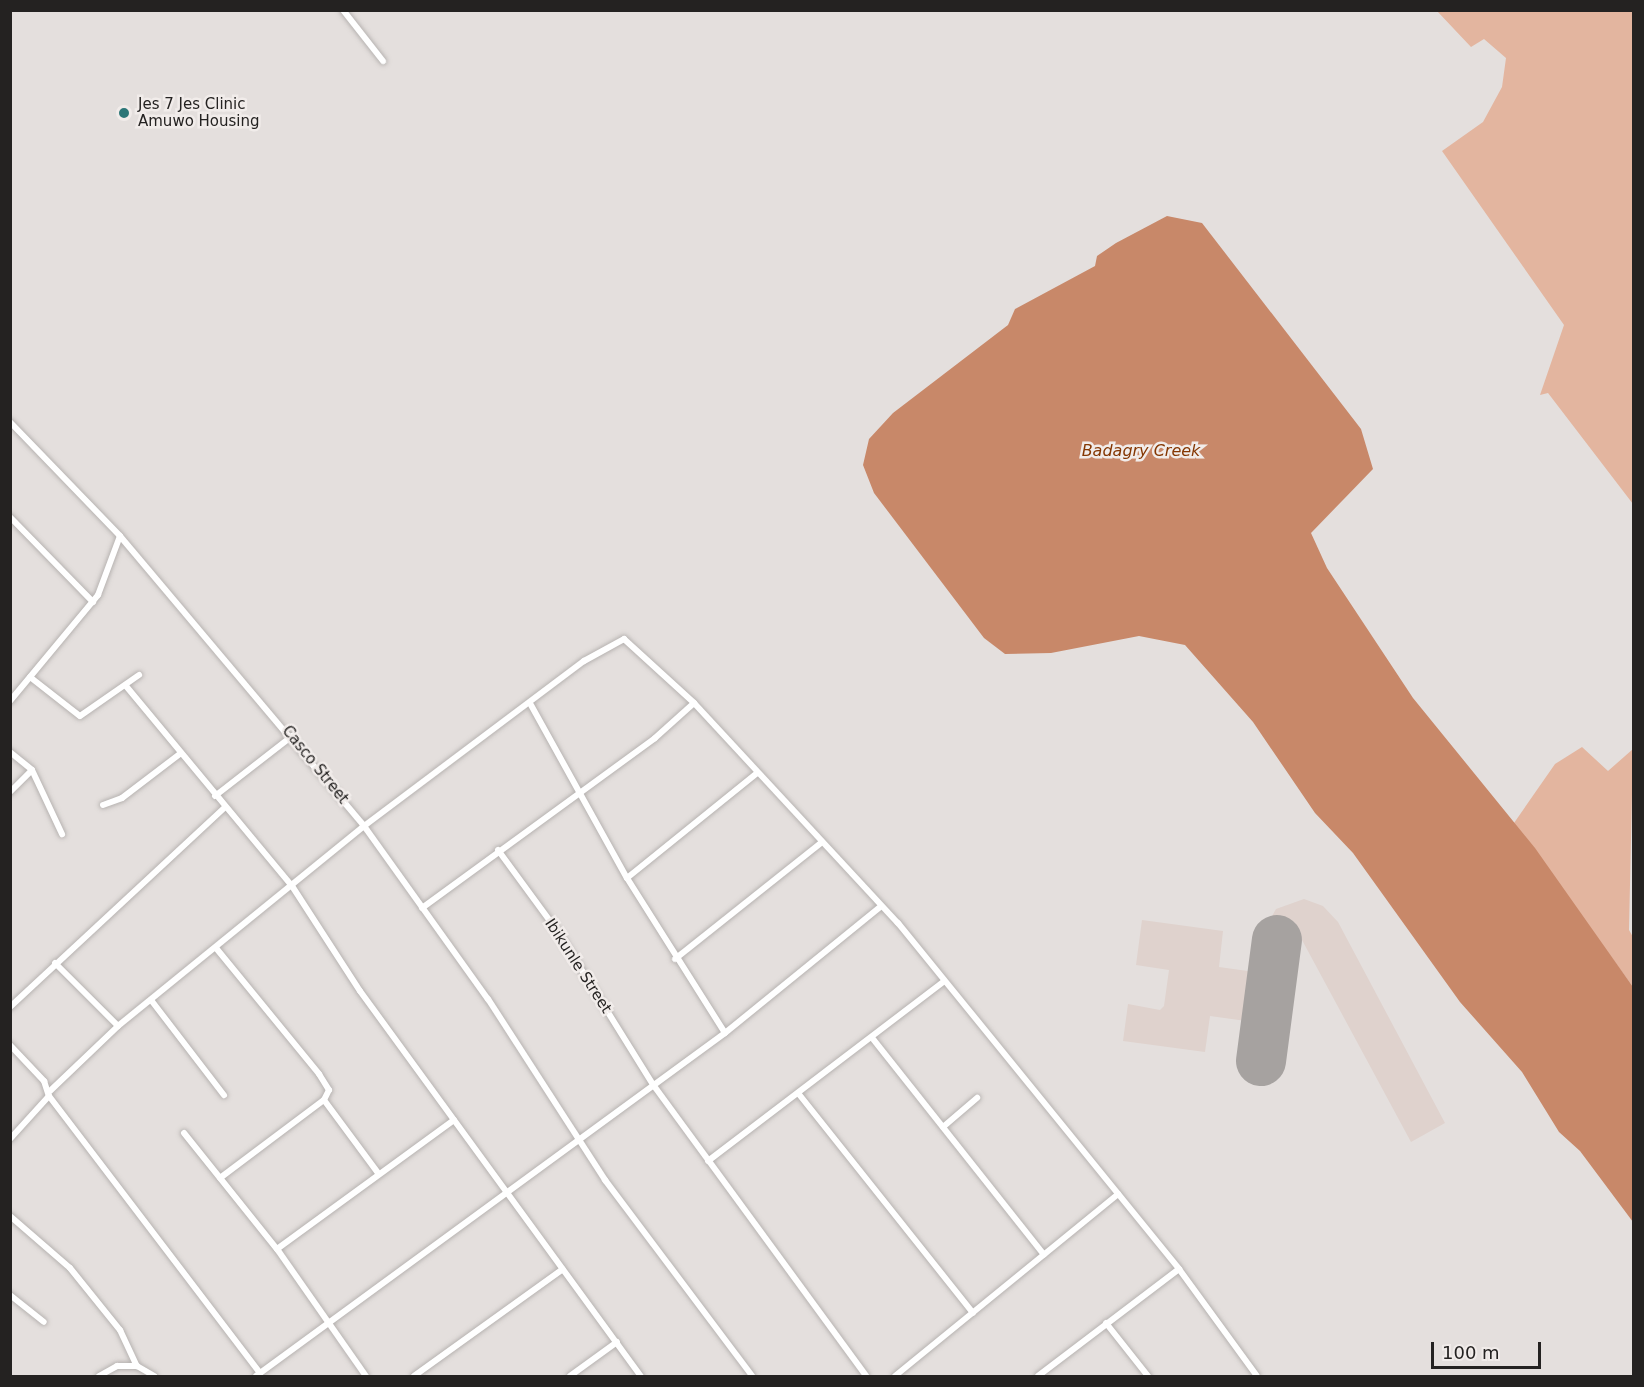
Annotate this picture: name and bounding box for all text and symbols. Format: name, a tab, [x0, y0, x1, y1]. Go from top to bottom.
place label: Jes 7 Jes Clinic Amuwo Housing	[138, 95, 260, 130]
marker: Jes 7 Jes Clinic Amuwo Housing	[115, 104, 133, 122]
water label: Badagry Creek	[1082, 441, 1200, 461]
street label: Casco Street	[278, 722, 352, 808]
street label: Ibikunle Street	[541, 915, 615, 1017]
scale bar	[1434, 1330, 1544, 1368]
text: 100 m	[1442, 1342, 1500, 1363]

